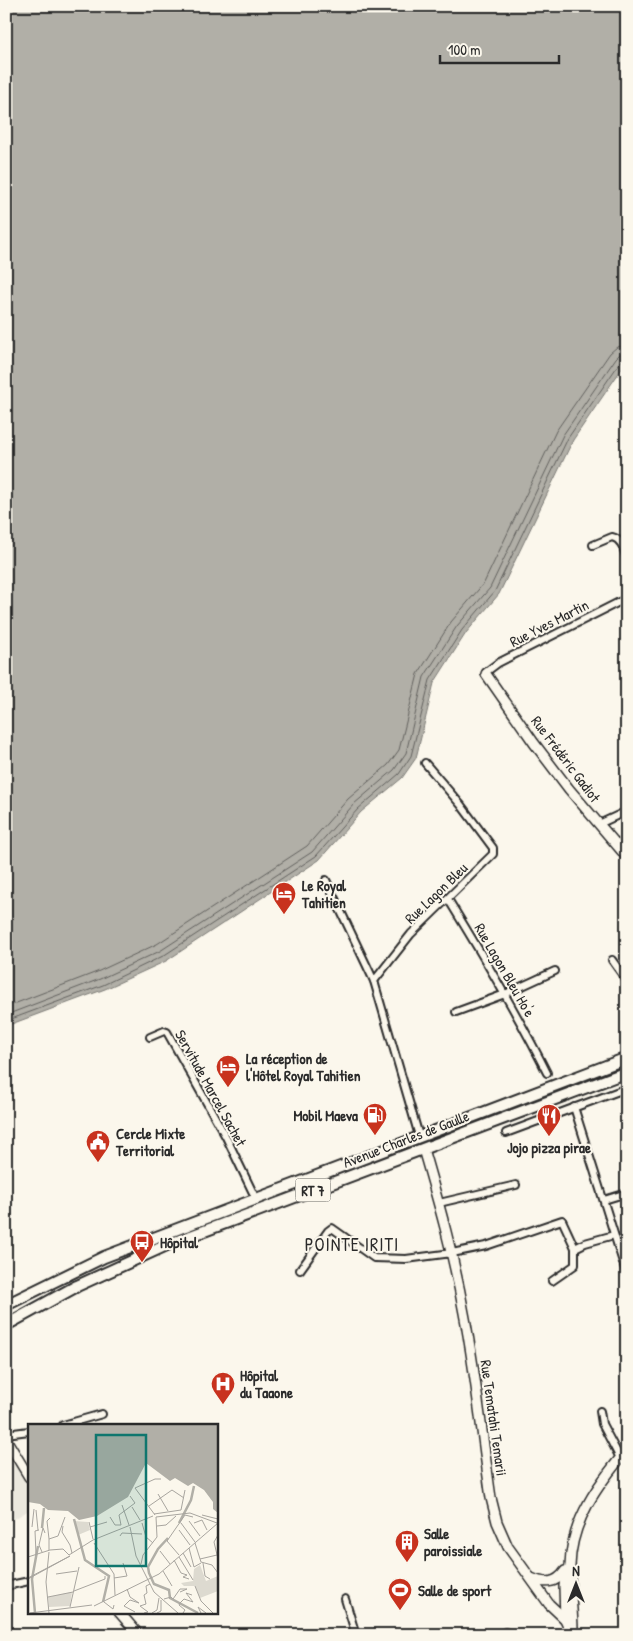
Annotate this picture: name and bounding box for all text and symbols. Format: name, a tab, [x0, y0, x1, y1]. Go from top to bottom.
scale bar	[440, 32, 559, 64]
text: 100 m	[448, 39, 481, 60]
street label: Rue Yves Martin	[506, 594, 592, 652]
street label: Rue Frédéric Gadiot	[527, 711, 606, 807]
street label: Rue Lagon Bleu	[400, 858, 472, 928]
place label: Le Royal Tahitien	[301, 875, 347, 913]
hotel icon: Le Royal Tahitien	[271, 881, 297, 915]
street label: Rue Lagon Bleu Ho'e	[470, 919, 540, 1021]
street label: Servitude Marcel Sachet	[170, 1026, 252, 1151]
place label: La réception de l'Hôtel Royal Tahitien	[246, 1048, 361, 1087]
hotel icon: La réception de l'Hôtel Royal Tahitien	[215, 1054, 241, 1088]
fuel station icon: Mobil Maeva	[362, 1102, 388, 1136]
restaurant icon: Jojo pizza pirae	[536, 1103, 562, 1137]
place label: Mobil Maeva	[293, 1105, 358, 1126]
street label: Avenue Charles de Gaulle	[340, 1105, 472, 1173]
place label: Cercle Mixte Territorial	[115, 1123, 185, 1161]
public building icon: Cercle Mixte Territorial	[85, 1129, 111, 1163]
place label: Jojo pizza pirae	[507, 1137, 591, 1159]
road number: RT 7	[296, 1178, 330, 1202]
bus stop icon: Hôpital	[129, 1229, 155, 1263]
place label: Hôpital	[160, 1232, 199, 1254]
district label: POINTE IRITI	[305, 1232, 399, 1257]
street label: Rue Tematahi Temarii	[475, 1359, 513, 1477]
place label: Hôpital du Taaone	[240, 1365, 293, 1403]
hospital icon: Hôpital du Taaone	[210, 1371, 236, 1405]
inset map	[28, 1424, 218, 1614]
place label: Salle paroissiale	[424, 1523, 482, 1562]
building icon: Salle paroissiale	[394, 1529, 420, 1563]
north arrow	[550, 1558, 600, 1608]
text: N	[572, 1561, 580, 1580]
sports icon: Salle de sport	[387, 1577, 413, 1611]
place label: Salle de sport	[418, 1580, 492, 1602]

